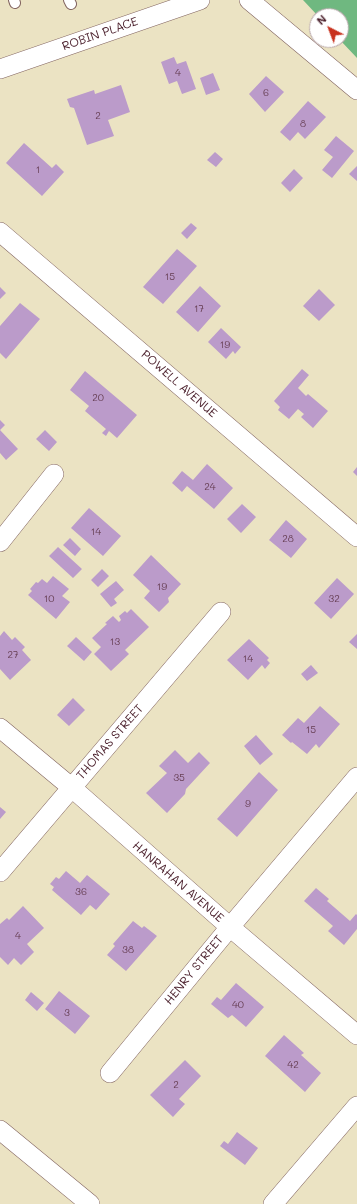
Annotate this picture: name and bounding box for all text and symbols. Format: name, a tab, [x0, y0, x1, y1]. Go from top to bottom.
north arrow	[309, 8, 349, 48]
text: N	[313, 11, 329, 28]
street label: ROBIN PLACE	[60, 14, 140, 54]
house number: 4	[175, 67, 181, 79]
house number: 6	[263, 87, 269, 99]
house number: 2	[95, 110, 101, 122]
house number: 8	[300, 118, 306, 130]
house number: 1	[36, 164, 40, 176]
house number: 15	[165, 271, 175, 283]
house number: 17	[194, 303, 204, 315]
house number: 19	[220, 339, 230, 351]
street label: POWELL AVENUE	[138, 347, 220, 421]
house number: 20	[92, 392, 104, 404]
house number: 24	[204, 481, 216, 493]
house number: 14	[91, 526, 101, 538]
house number: 28	[282, 533, 294, 545]
house number: 19	[157, 581, 167, 593]
house number: 10	[44, 593, 54, 605]
house number: 32	[328, 593, 340, 605]
house number: 13	[110, 636, 120, 648]
house number: 27	[7, 649, 19, 661]
house number: 14	[243, 653, 253, 665]
street label: THOMAS STREET	[73, 702, 147, 782]
house number: 15	[306, 724, 316, 736]
house number: 35	[173, 772, 185, 784]
house number: 9	[245, 798, 251, 810]
street label: HANRAHAN AVENUE	[129, 838, 227, 926]
house number: 36	[75, 886, 87, 898]
house number: 4	[15, 930, 21, 942]
street label: HENRY STREET	[162, 932, 226, 1008]
house number: 38	[122, 944, 134, 956]
house number: 40	[232, 999, 244, 1011]
house number: 3	[64, 1007, 70, 1019]
house number: 42	[287, 1059, 299, 1071]
house number: 2	[173, 1079, 179, 1091]

